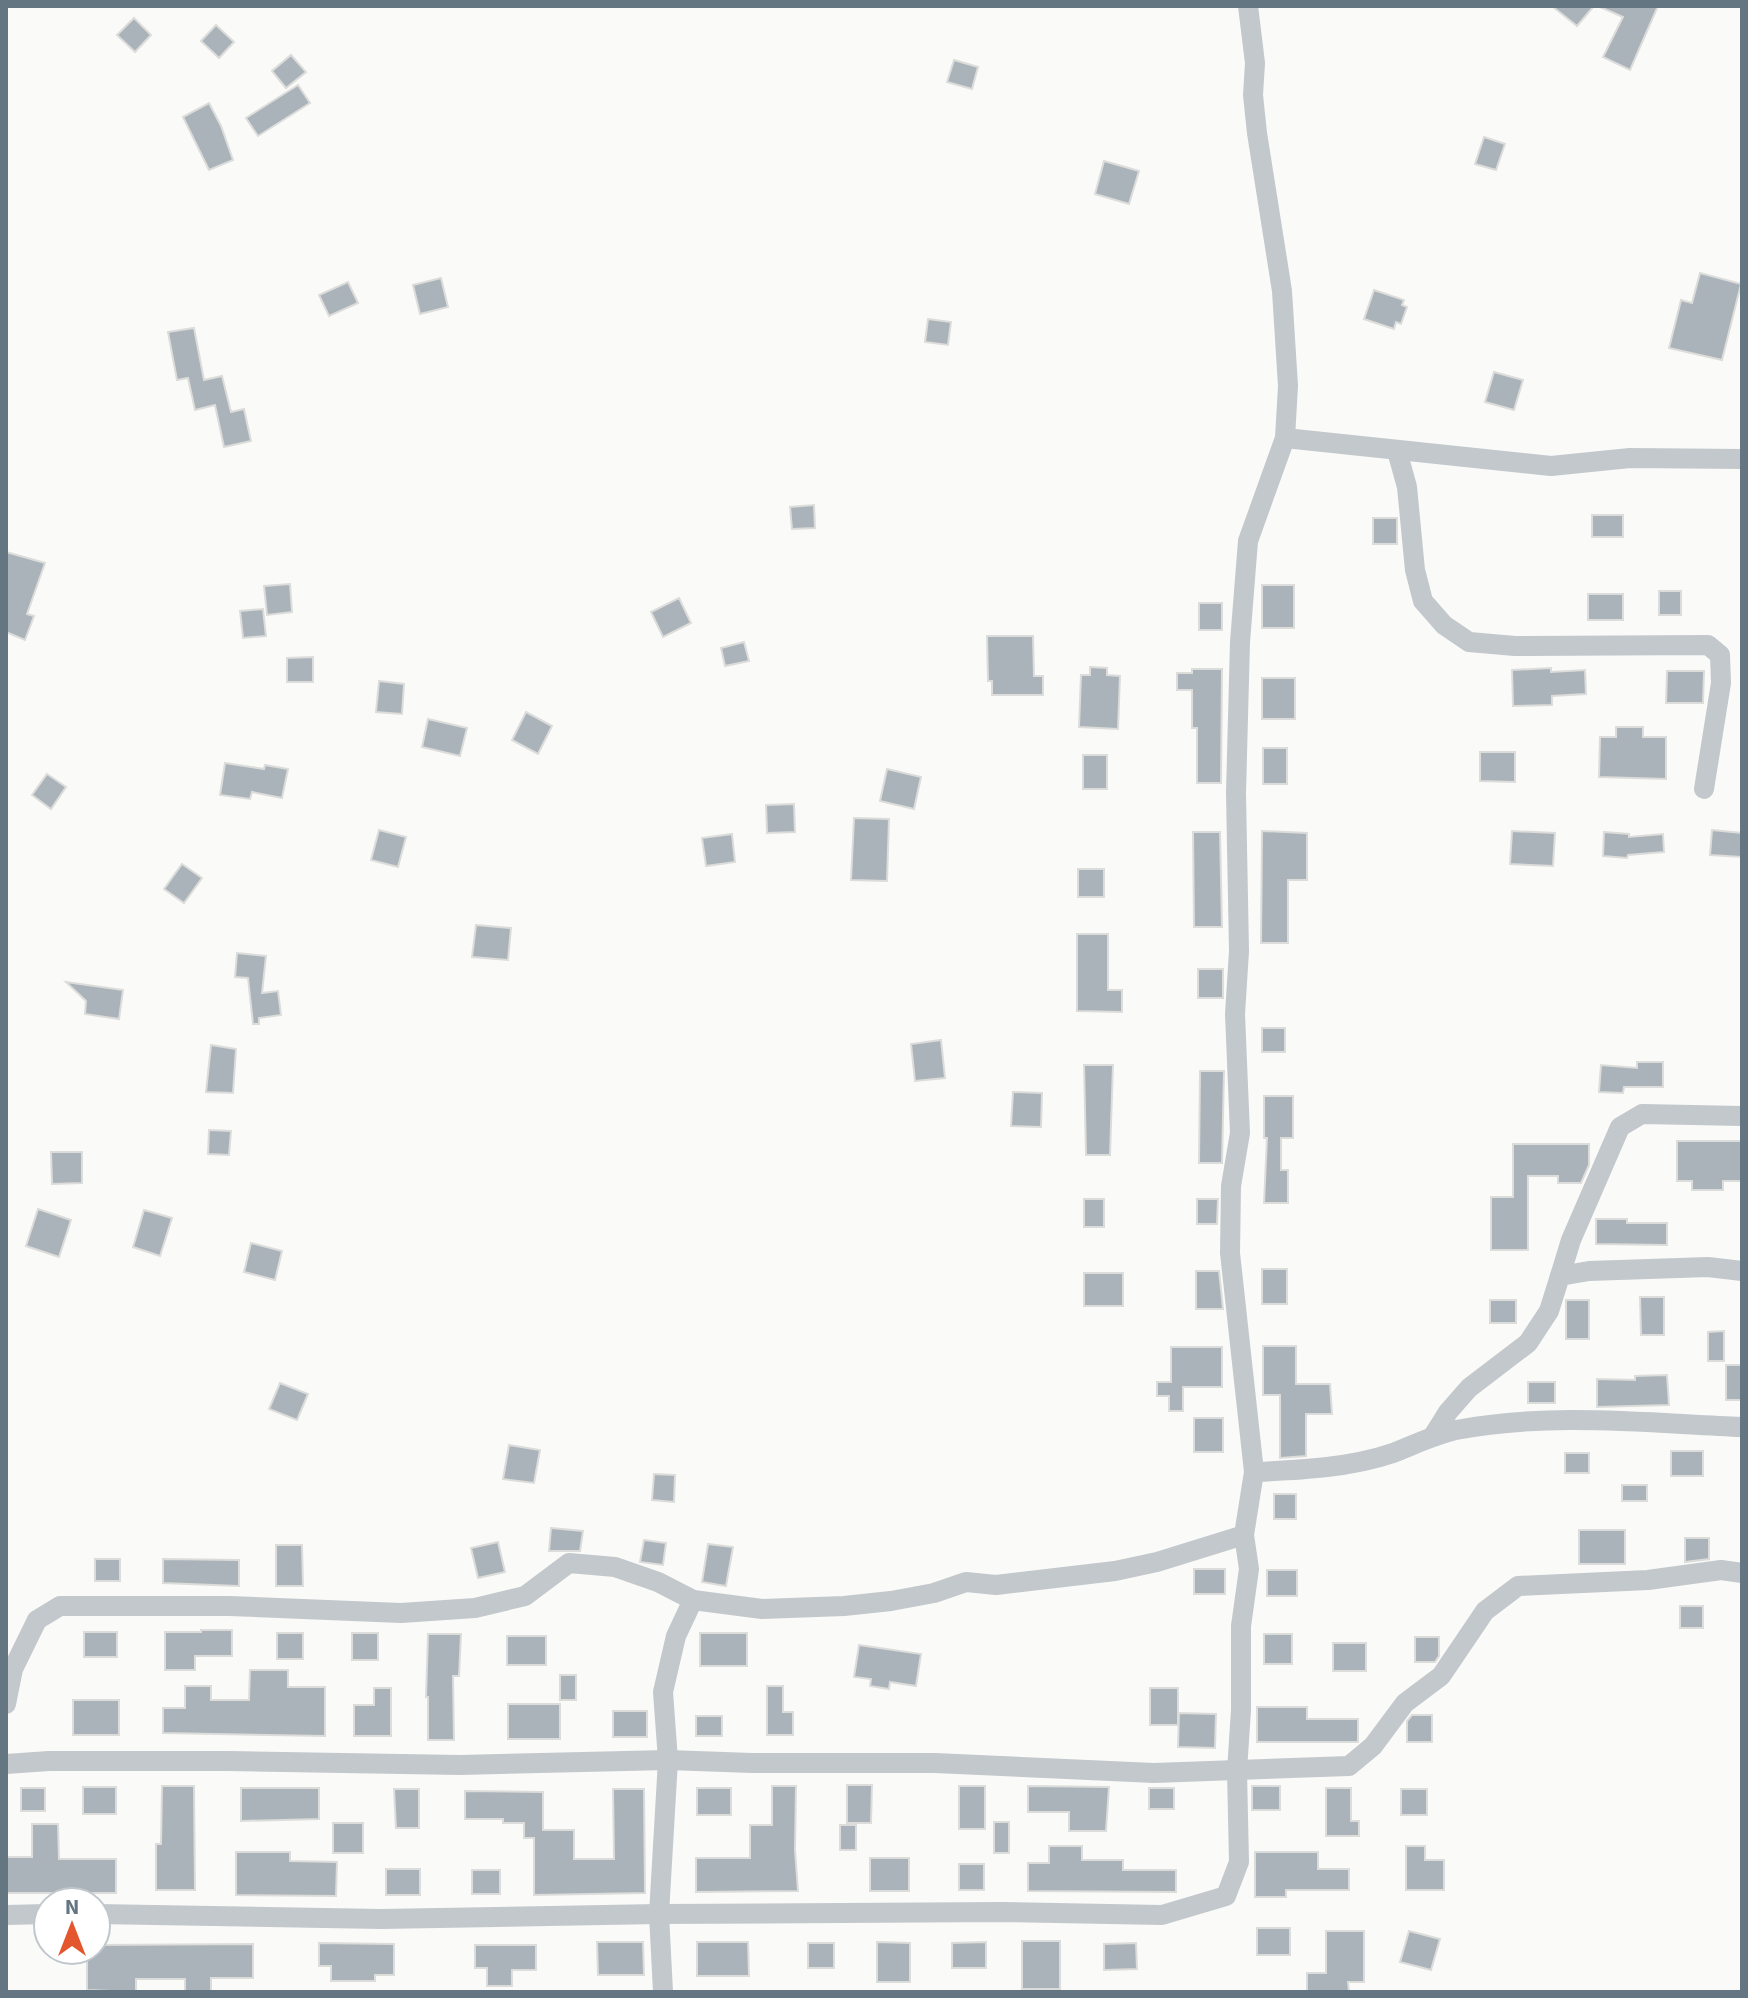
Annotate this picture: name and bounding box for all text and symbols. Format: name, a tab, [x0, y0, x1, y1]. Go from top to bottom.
north arrow	[32, 1886, 112, 1966]
text: N	[65, 1891, 79, 1923]

